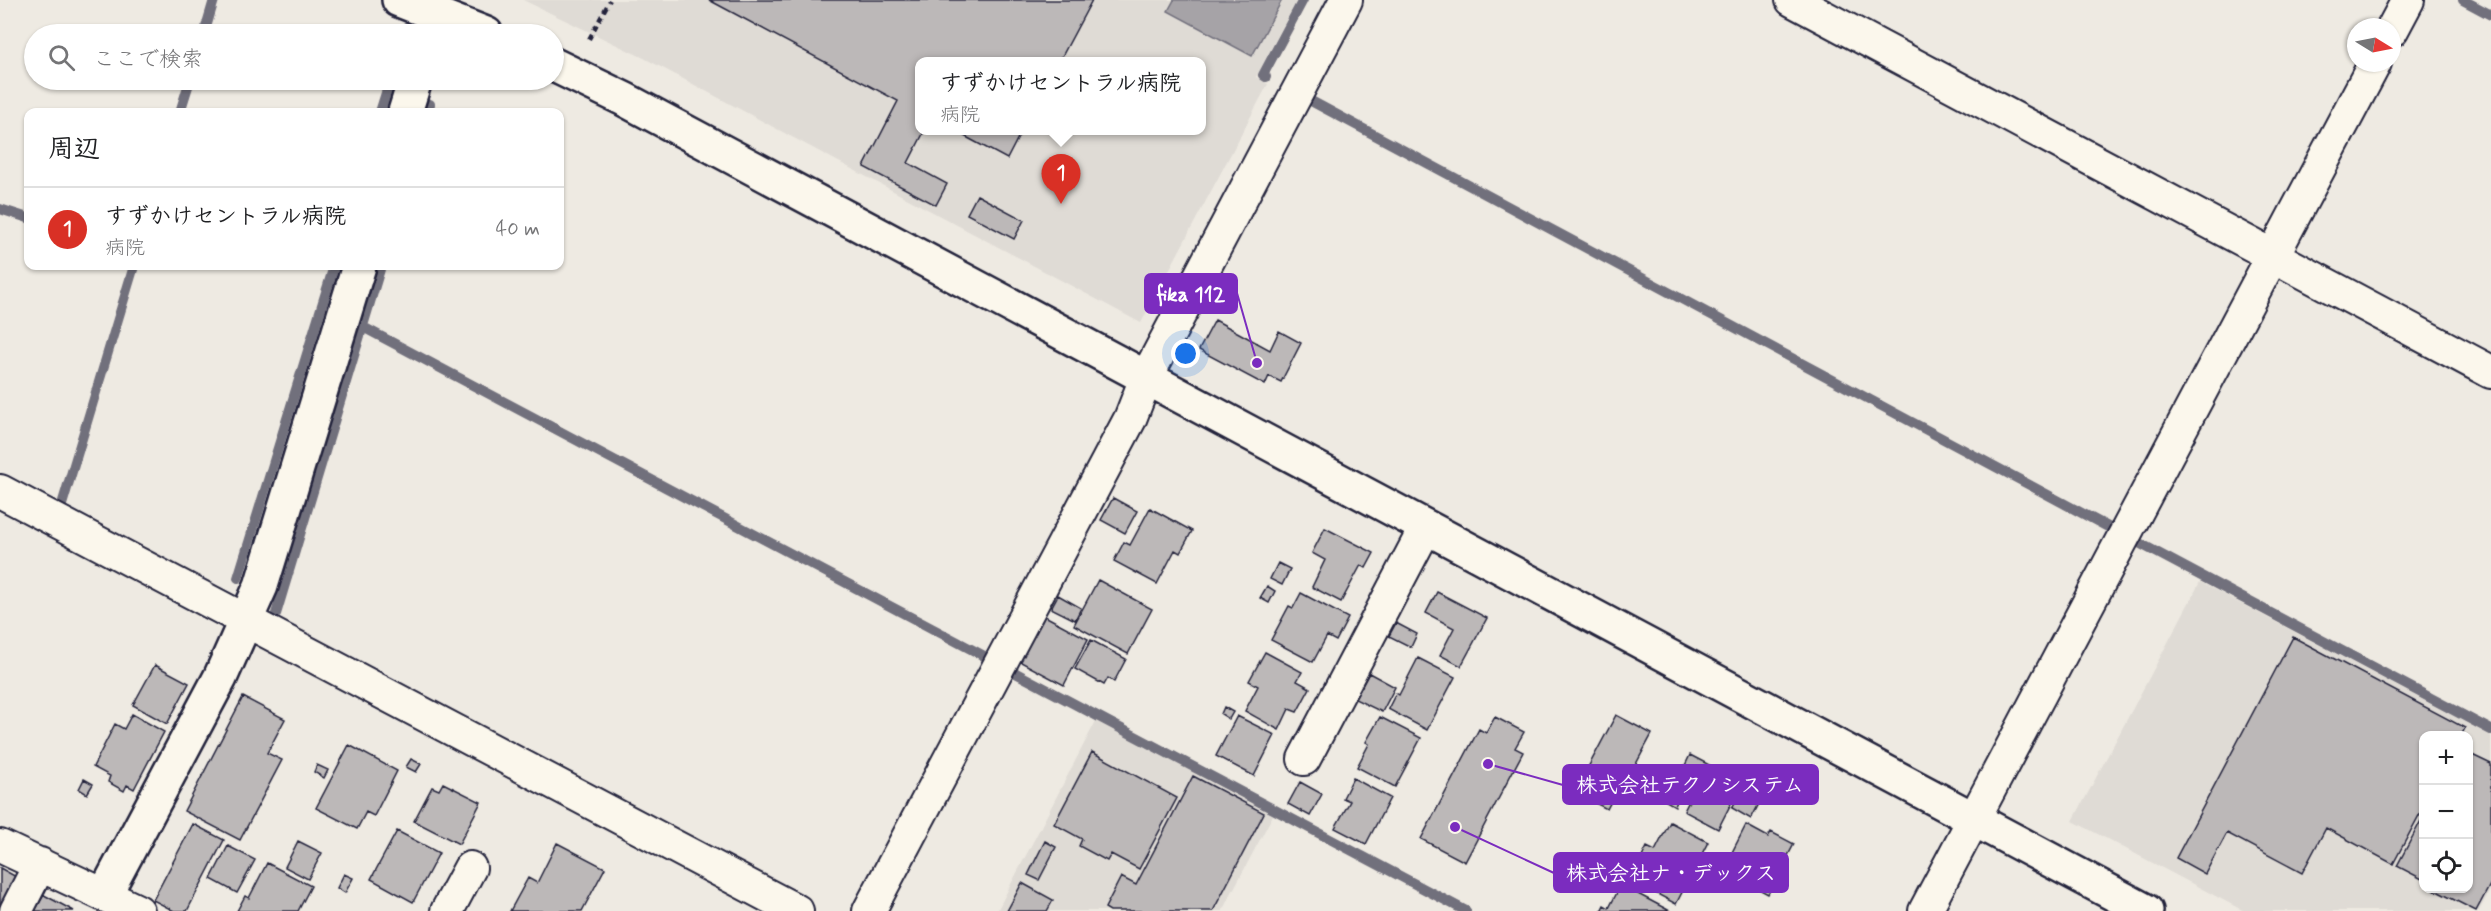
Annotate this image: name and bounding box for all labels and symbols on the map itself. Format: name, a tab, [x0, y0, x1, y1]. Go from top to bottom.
north arrow	[2347, 18, 2401, 72]
pin: 1	[1042, 154, 1080, 204]
callout: fika 112	[1145, 274, 1237, 313]
text: fika 112	[1156, 281, 1226, 309]
your location	[1171, 339, 1200, 368]
callout: 株式会社テクノシステム	[1563, 765, 1818, 804]
text: 株式会社テクノシステム	[1576, 772, 1804, 800]
callout: 株式会社ナ・デックス	[1554, 853, 1788, 892]
text: 株式会社ナ・デックス	[1566, 860, 1776, 888]

